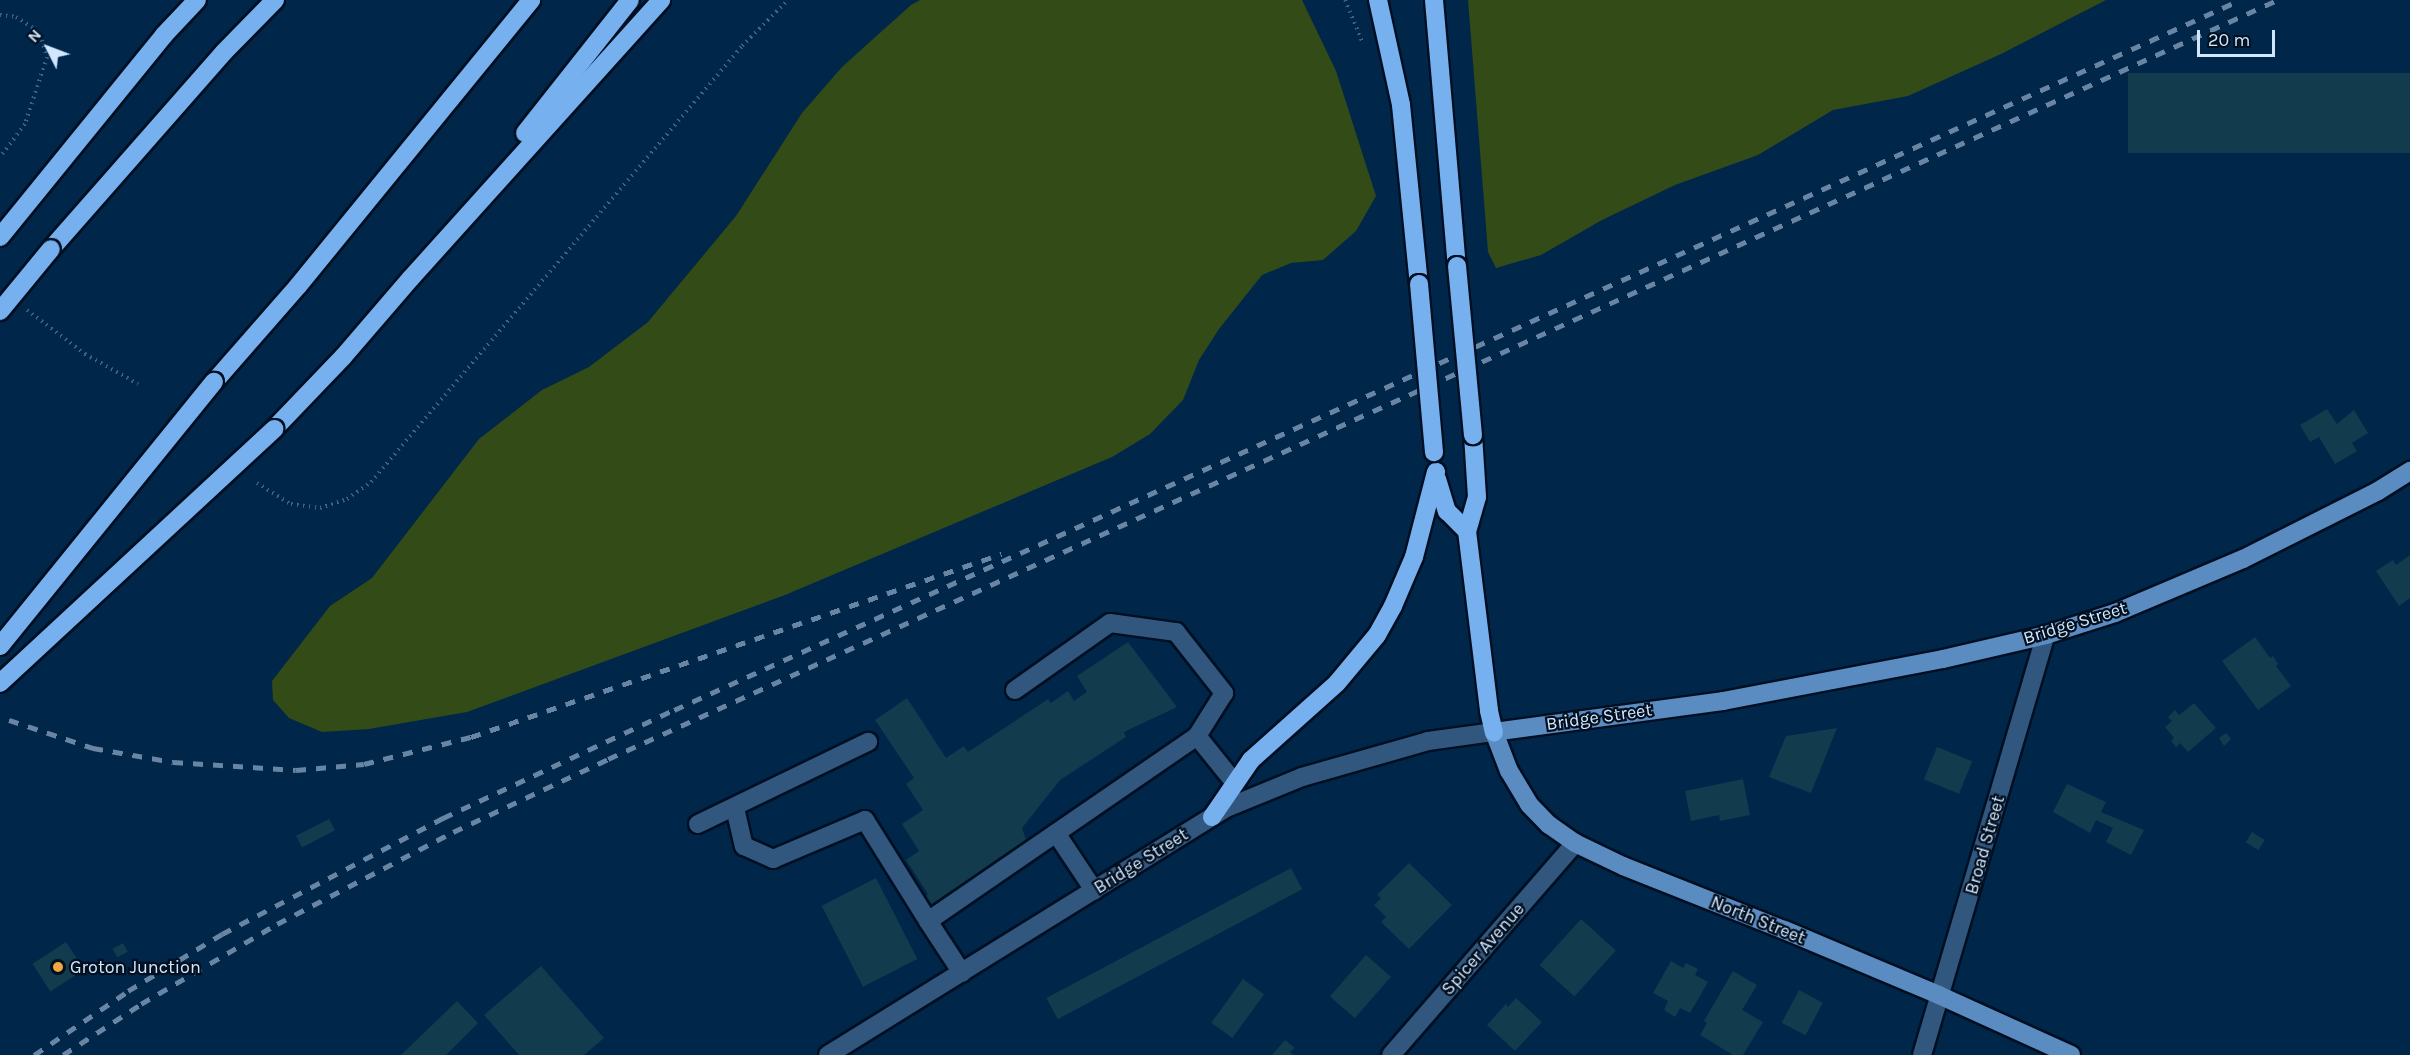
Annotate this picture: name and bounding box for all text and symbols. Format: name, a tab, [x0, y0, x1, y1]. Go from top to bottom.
north arrow	[18, 18, 78, 78]
scale bar	[2200, 18, 2278, 56]
text: N	[23, 25, 45, 46]
text: 20 m	[2208, 29, 2250, 51]
street label: Bridge Street	[2021, 597, 2129, 649]
street label: Bridge Street	[1545, 699, 1653, 735]
street label: Broad Street	[1961, 793, 2009, 897]
street label: Bridge Street	[1090, 824, 1192, 898]
street label: North Street	[1708, 891, 1808, 949]
street label: Spicer Avenue	[1437, 898, 1529, 1000]
place label: Groton Junction	[70, 956, 201, 978]
marker: Groton Junction	[51, 960, 65, 974]

